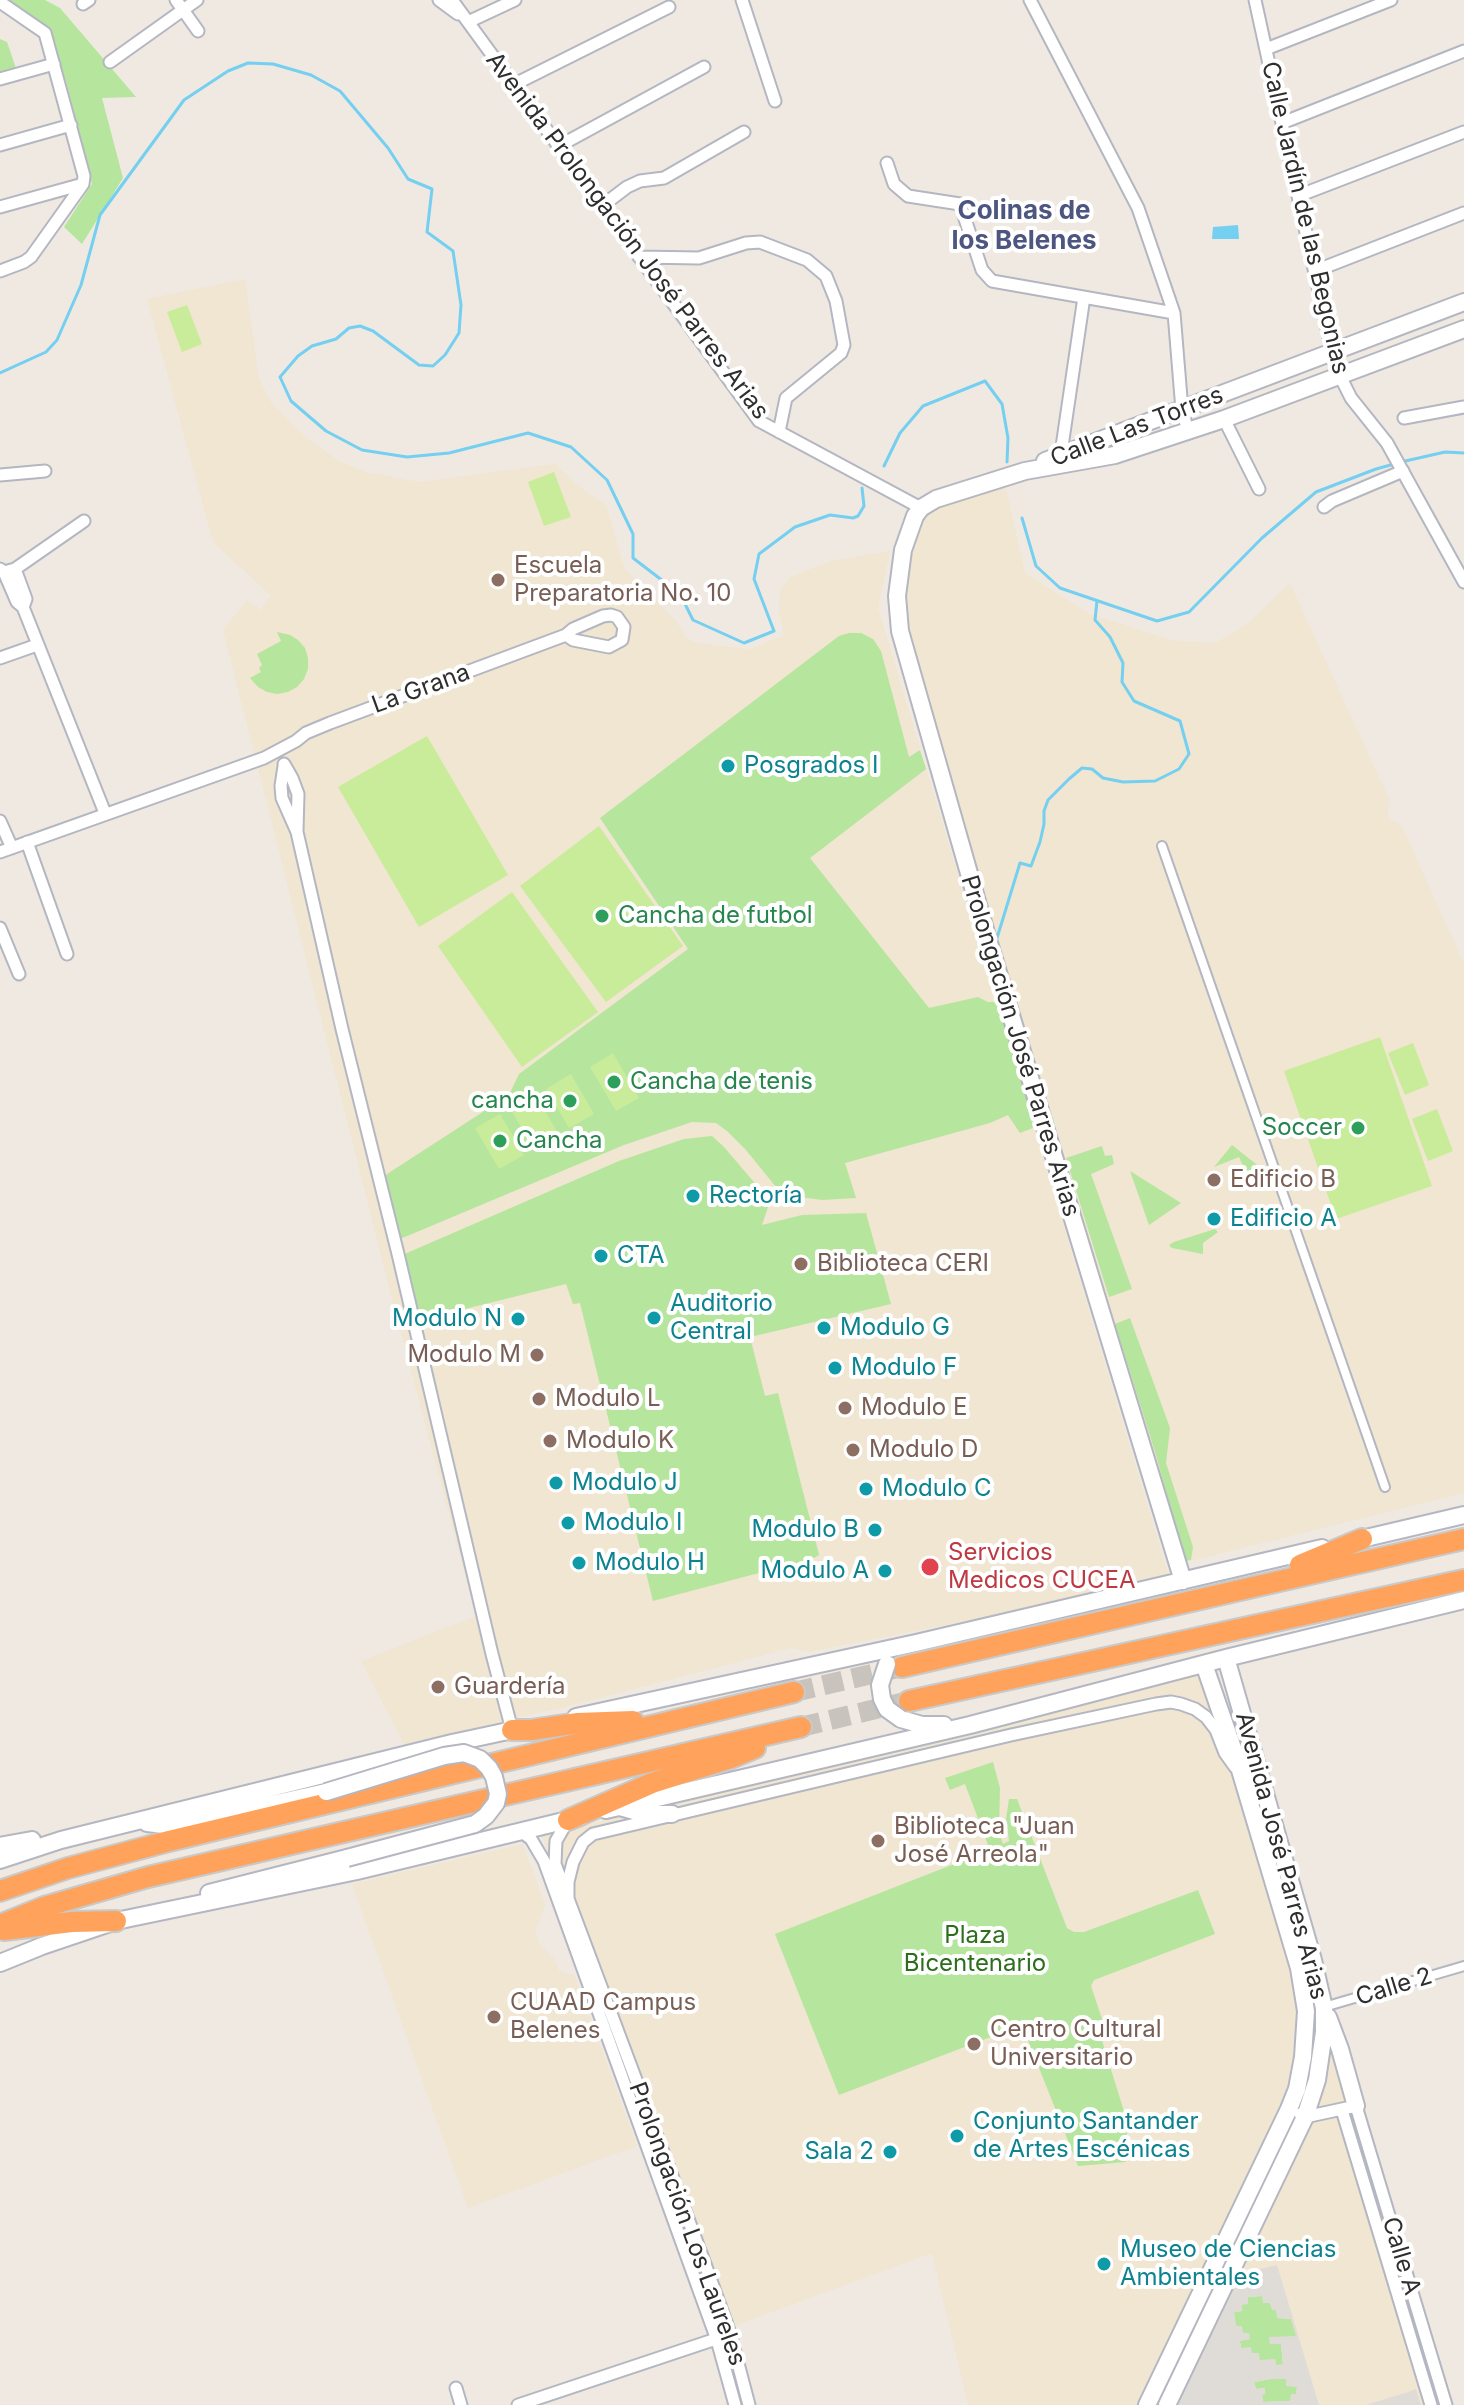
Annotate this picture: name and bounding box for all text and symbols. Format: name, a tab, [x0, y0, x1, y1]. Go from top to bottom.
street label: Avenida Prolongación José Parres Arias	[479, 47, 775, 425]
street label: Calle Jardín de las Begonias	[1255, 59, 1355, 377]
district label: Colinas de los Belenes	[951, 195, 1097, 256]
street label: Calle Las Torres	[1047, 381, 1227, 473]
place label: Escuela Preparatoria No. 10	[514, 552, 731, 608]
marker: Escuela Preparatoria No. 10	[489, 571, 507, 589]
street label: La Grana	[368, 658, 474, 720]
place label: Posgrados I	[744, 752, 878, 780]
marker: Posgrados I	[719, 757, 737, 775]
street label: Prolongación José Parres Arias	[954, 872, 1086, 1220]
place label: Cancha de futbol	[618, 902, 813, 930]
marker: Cancha de futbol	[593, 907, 611, 925]
place label: Cancha de tenis	[630, 1068, 813, 1096]
marker: Cancha de tenis	[605, 1073, 623, 1091]
place label: cancha	[471, 1087, 554, 1115]
marker: cancha	[561, 1092, 579, 1110]
place label: Soccer	[1262, 1114, 1342, 1142]
marker: Soccer	[1349, 1119, 1367, 1137]
place label: Cancha	[516, 1127, 603, 1155]
marker: Cancha	[491, 1132, 509, 1150]
place label: Edificio B	[1230, 1166, 1336, 1194]
marker: Edificio B	[1205, 1171, 1223, 1189]
place label: Rectoría	[709, 1182, 803, 1210]
marker: Rectoría	[684, 1187, 702, 1205]
place label: Edificio A	[1230, 1205, 1337, 1233]
marker: Edificio A	[1205, 1210, 1223, 1228]
place label: CTA	[617, 1242, 665, 1270]
marker: CTA	[592, 1247, 610, 1265]
place label: Biblioteca CERI	[817, 1250, 989, 1278]
marker: Biblioteca CERI	[792, 1255, 810, 1273]
place label: Auditorio Central	[670, 1290, 773, 1346]
place label: Modulo N	[392, 1305, 502, 1333]
marker: Auditorio Central	[645, 1309, 663, 1327]
marker: Modulo N	[509, 1310, 527, 1328]
place label: Modulo G	[840, 1314, 950, 1342]
marker: Modulo G	[815, 1319, 833, 1337]
place label: Modulo M	[407, 1341, 521, 1369]
marker: Modulo M	[528, 1346, 546, 1364]
place label: Modulo F	[851, 1354, 957, 1382]
marker: Modulo F	[826, 1359, 844, 1377]
place label: Modulo L	[555, 1385, 660, 1413]
marker: Modulo L	[530, 1390, 548, 1408]
place label: Modulo E	[861, 1394, 967, 1422]
marker: Modulo E	[836, 1399, 854, 1417]
place label: Modulo K	[566, 1427, 674, 1455]
marker: Modulo K	[541, 1432, 559, 1450]
place label: Modulo D	[869, 1436, 978, 1464]
marker: Modulo D	[844, 1441, 862, 1459]
place label: Modulo J	[572, 1469, 678, 1497]
marker: Modulo J	[547, 1474, 565, 1492]
place label: Modulo C	[882, 1475, 991, 1503]
marker: Modulo C	[857, 1480, 875, 1498]
place label: Modulo I	[584, 1509, 682, 1537]
marker: Modulo I	[559, 1514, 577, 1532]
place label: Modulo B	[751, 1516, 859, 1544]
marker: Modulo B	[866, 1521, 884, 1539]
place label: Servicios Medicos CUCEA	[948, 1539, 1136, 1595]
place label: Modulo H	[595, 1549, 705, 1577]
marker: Modulo H	[570, 1554, 588, 1572]
marker: Servicios Medicos CUCEA	[919, 1556, 941, 1578]
place label: Modulo A	[761, 1557, 869, 1585]
marker: Modulo A	[876, 1562, 894, 1580]
place label: Guardería	[454, 1673, 566, 1701]
marker: Guardería	[429, 1678, 447, 1696]
street label: Avenida José Parres Arias	[1229, 1709, 1333, 2003]
place label: Biblioteca "Juan José Arreola"	[894, 1813, 1075, 1869]
marker: Biblioteca "Juan José Arreola"	[869, 1832, 887, 1850]
park label: Plaza Bicentenario	[904, 1922, 1046, 1978]
street label: Calle 2	[1352, 1962, 1436, 2012]
place label: CUAAD Campus Belenes	[510, 1989, 696, 2045]
marker: CUAAD Campus Belenes	[485, 2008, 503, 2026]
place label: Centro Cultural Universitario	[990, 2016, 1162, 2072]
marker: Centro Cultural Universitario	[965, 2035, 983, 2053]
street label: Prolongación Los Laureles	[622, 2078, 752, 2370]
place label: Conjunto Santander de Artes Escénicas	[973, 2108, 1198, 2164]
marker: Conjunto Santander de Artes Escénicas	[948, 2127, 966, 2145]
place label: Sala 2	[804, 2138, 874, 2166]
marker: Sala 2	[881, 2143, 899, 2161]
street label: Calle A	[1376, 2214, 1426, 2298]
place label: Museo de Ciencias Ambientales	[1120, 2236, 1336, 2292]
marker: Museo de Ciencias Ambientales	[1095, 2255, 1113, 2273]

